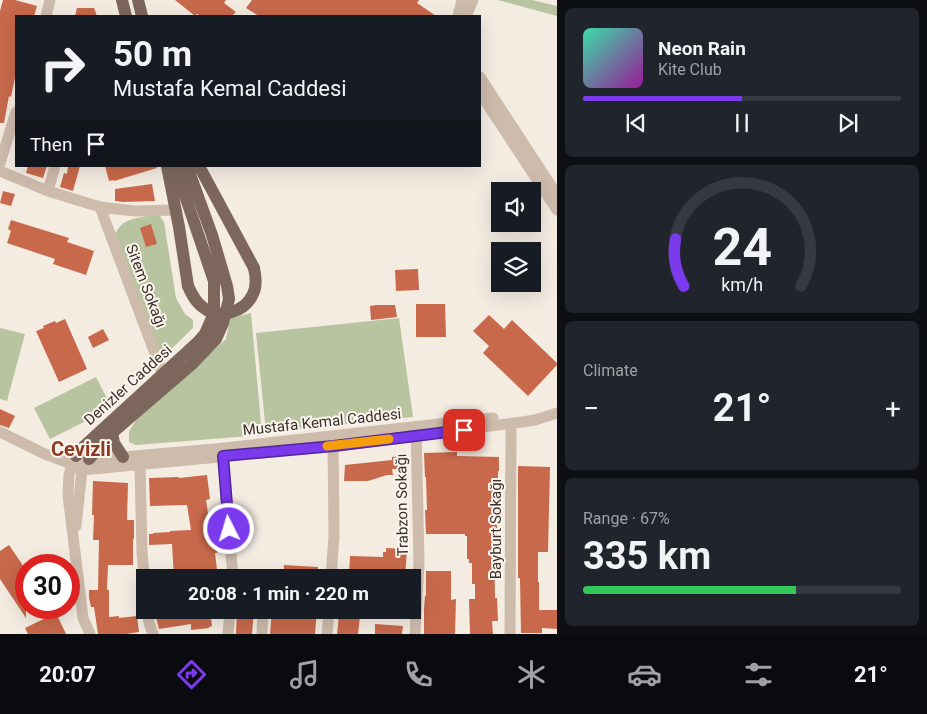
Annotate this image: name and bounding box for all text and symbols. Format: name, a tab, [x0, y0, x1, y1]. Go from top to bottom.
text: 50 m	[113, 34, 192, 75]
icon: right	[30, 35, 95, 100]
text: Neon Rain	[658, 37, 746, 60]
text: Kite Club	[658, 60, 722, 79]
text: Mustafa Kemal Caddesi	[113, 76, 347, 101]
icon: previous	[622, 109, 650, 137]
icon: pause	[728, 109, 756, 137]
icon: next	[834, 109, 862, 137]
icon: arrive	[82, 130, 110, 158]
text: Then	[30, 133, 72, 156]
map controls	[491, 182, 541, 292]
button: sound	[491, 182, 541, 232]
text: 24	[712, 217, 772, 278]
street label: Sitem Sokağı	[122, 242, 170, 330]
button: layers	[491, 242, 541, 292]
text: km/h	[721, 274, 763, 295]
street label: Denizler Caddesi	[80, 341, 176, 429]
text: Climate	[583, 361, 638, 380]
text: 21°	[713, 386, 771, 430]
text: −	[583, 392, 599, 425]
text: +	[885, 392, 901, 425]
street label: Mustafa Kemal Caddesi	[242, 405, 402, 439]
pin	[443, 409, 485, 451]
icon: arrive	[450, 416, 478, 444]
district label: Cevizli	[51, 437, 111, 461]
street label: Trabzon Sokağı	[392, 453, 412, 557]
street label: Bayburt Sokağı	[487, 479, 505, 579]
position arrow	[202, 502, 254, 554]
text: Range · 67%	[583, 509, 670, 528]
text: 335 km	[583, 534, 711, 578]
speed limit sign: 30	[15, 554, 80, 619]
text: 20:08 · 1 min · 220 m	[188, 582, 369, 605]
icon: directions	[174, 657, 209, 692]
icon: music	[287, 657, 322, 692]
icon: phone	[401, 657, 436, 692]
icon: climate	[514, 657, 549, 692]
icon: car	[627, 657, 662, 692]
icon: filters	[741, 657, 776, 692]
text: 20:07	[39, 662, 96, 687]
text: 21°	[854, 662, 888, 687]

